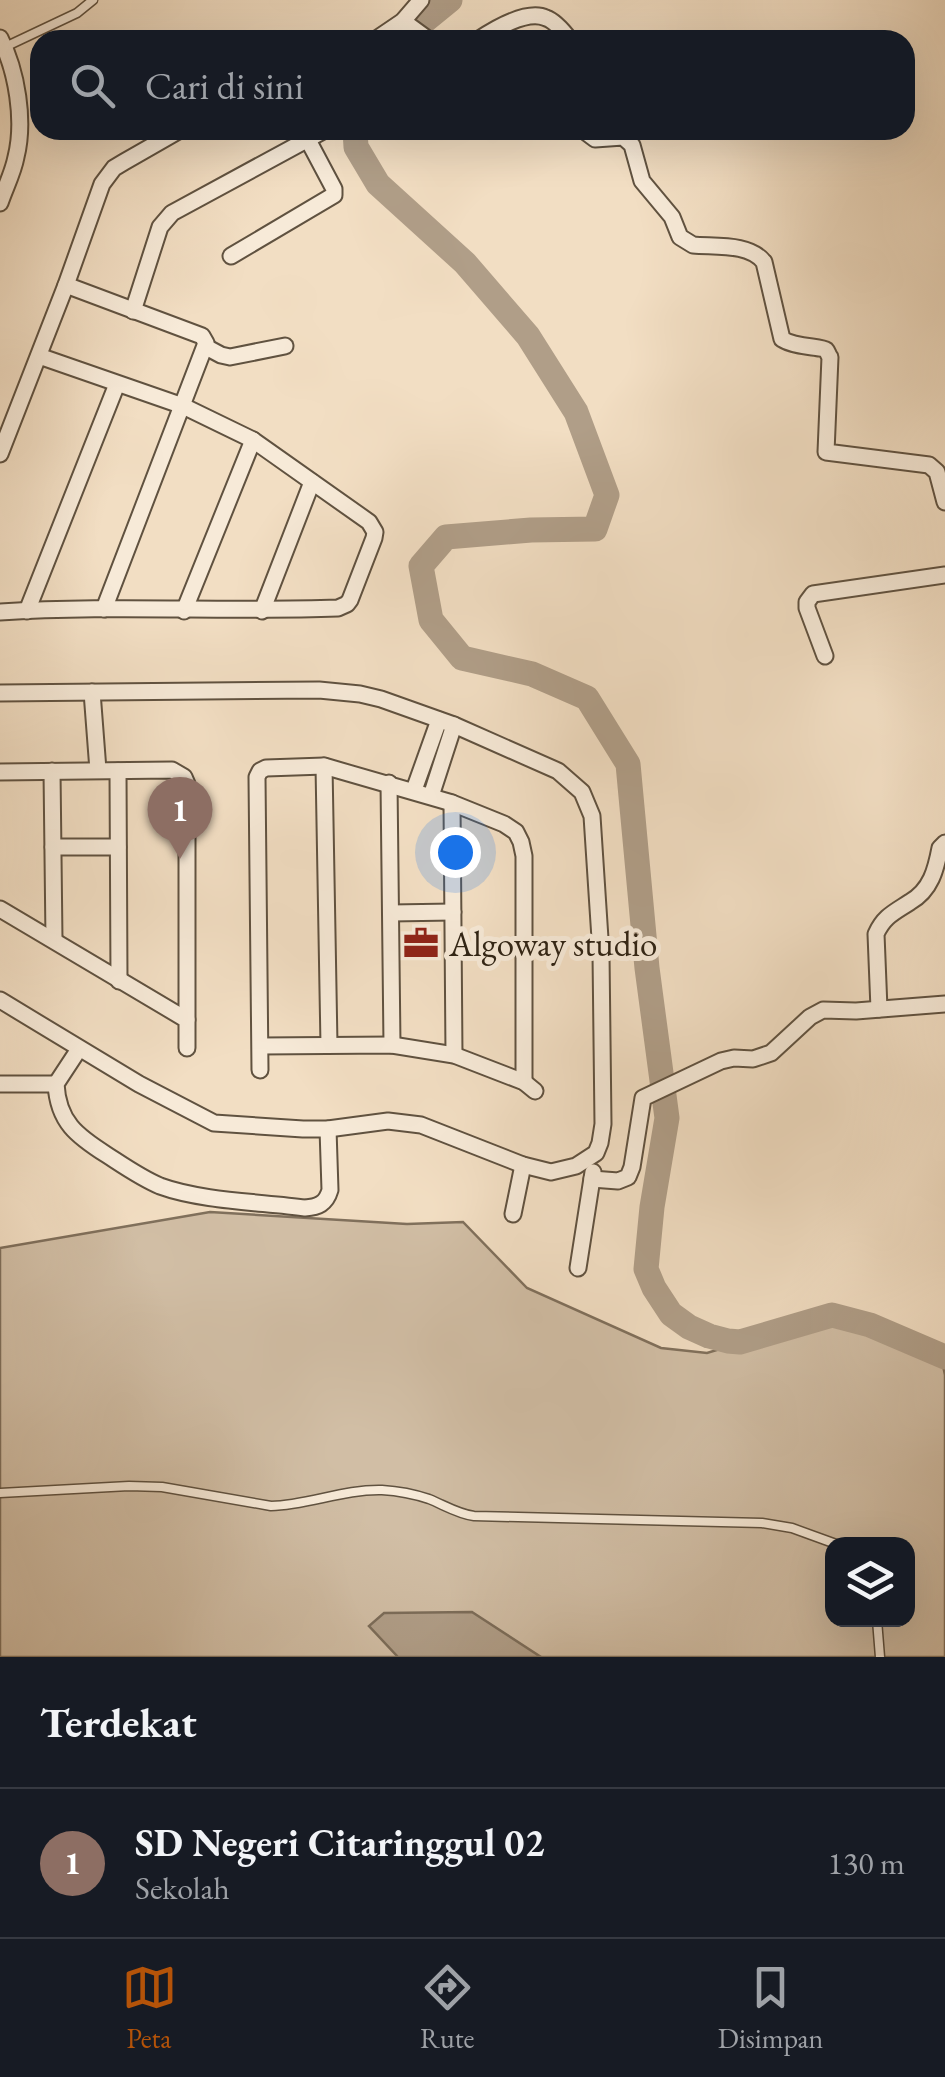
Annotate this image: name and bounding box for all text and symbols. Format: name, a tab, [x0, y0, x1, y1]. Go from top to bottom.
search box	[30, 30, 915, 140]
icon: search	[65, 58, 120, 113]
text: Cari di sini	[145, 61, 304, 110]
pin: 1	[148, 776, 212, 859]
your location	[430, 827, 481, 878]
place label: Algoway studio	[448, 921, 657, 966]
office icon: Algoway studio	[402, 924, 440, 962]
map controls	[825, 1537, 915, 1627]
button: layers	[825, 1537, 915, 1627]
text: Terdekat	[40, 1695, 197, 1750]
text: SD Negeri Citaringgul 02	[135, 1818, 545, 1867]
text: 1	[64, 1842, 81, 1884]
text: 130 m	[828, 1842, 905, 1884]
text: Sekolah	[135, 1867, 230, 1909]
tab: Peta	[122, 1960, 177, 2056]
tab: Rute	[420, 1960, 475, 2056]
tab: Disimpan	[718, 1960, 823, 2056]

